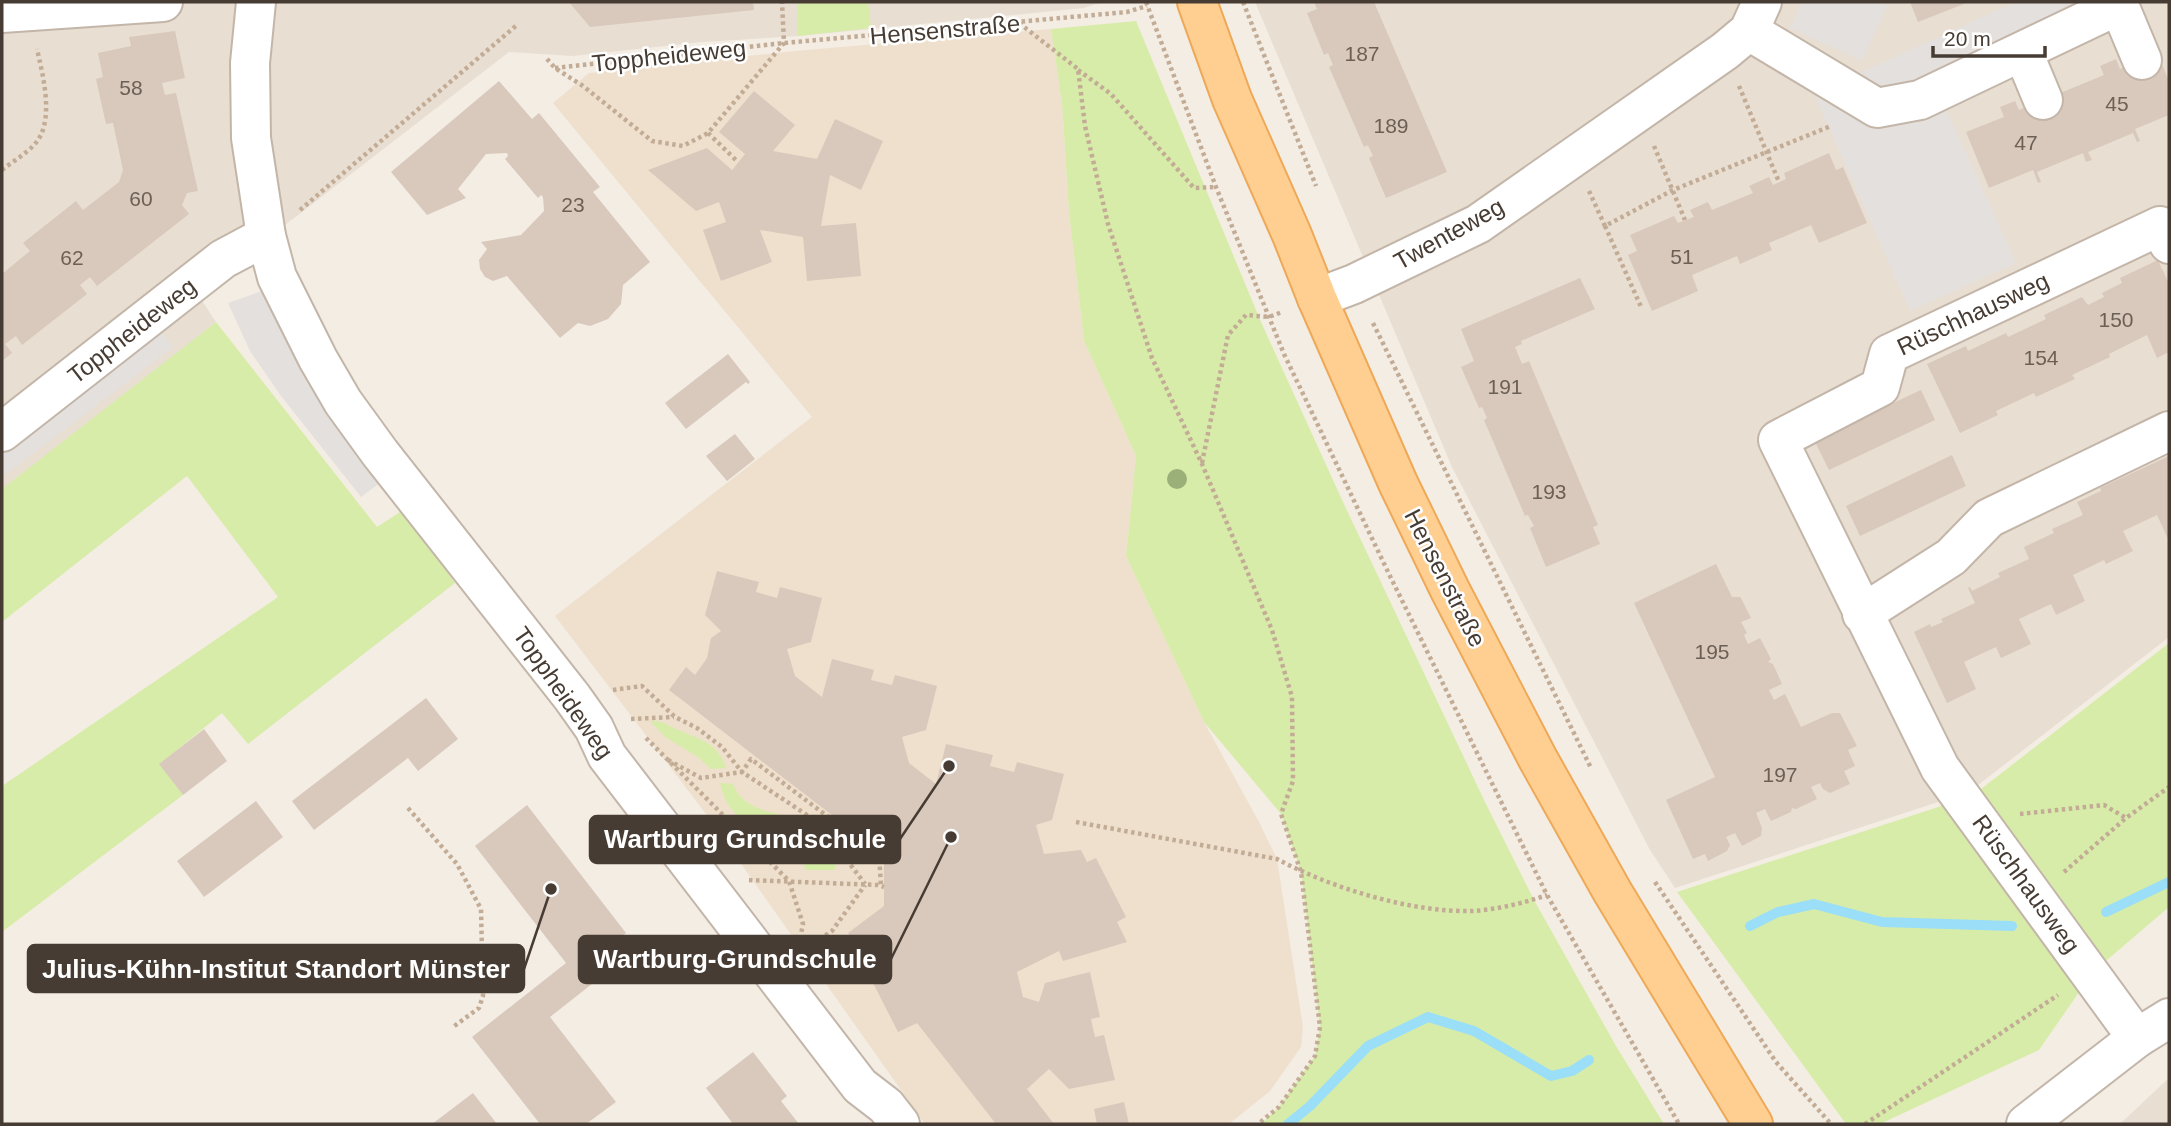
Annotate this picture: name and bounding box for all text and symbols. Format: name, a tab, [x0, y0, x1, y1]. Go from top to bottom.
street label: Hensenstraße	[869, 9, 1021, 50]
scale bar	[1933, 14, 2045, 58]
text: 20 m	[1944, 27, 1991, 50]
street label: Toppheideweg	[591, 34, 747, 77]
house number: 187	[1344, 42, 1380, 65]
house number: 58	[119, 76, 143, 99]
house number: 45	[2105, 92, 2129, 115]
house number: 189	[1373, 114, 1409, 137]
house number: 47	[2014, 131, 2038, 154]
house number: 60	[129, 187, 153, 210]
street label: Twenteweg	[1389, 192, 1508, 275]
house number: 23	[561, 193, 585, 216]
house number: 51	[1670, 245, 1694, 268]
house number: 62	[60, 246, 84, 269]
street label: Rüschhausweg	[1893, 267, 2053, 360]
street label: Toppheideweg	[62, 272, 201, 389]
house number: 150	[2098, 308, 2134, 331]
house number: 154	[2023, 346, 2059, 369]
house number: 191	[1487, 375, 1523, 398]
house number: 193	[1531, 480, 1567, 503]
street label: Hensenstraße	[1399, 504, 1492, 651]
street label: Toppheideweg	[508, 622, 619, 764]
house number: 195	[1694, 640, 1730, 663]
house number: 197	[1762, 763, 1798, 786]
street label: Rüschhausweg	[1967, 809, 2086, 958]
callout: Wartburg Grundschule	[590, 816, 900, 863]
text: Wartburg Grundschule	[604, 824, 886, 854]
callout: Wartburg-Grundschule	[579, 936, 891, 983]
text: Wartburg-Grundschule	[593, 944, 877, 974]
callout: Julius-Kühn-Institut Standort Münster	[28, 945, 524, 992]
text: Julius-Kühn-Institut Standort Münster	[42, 954, 510, 984]

